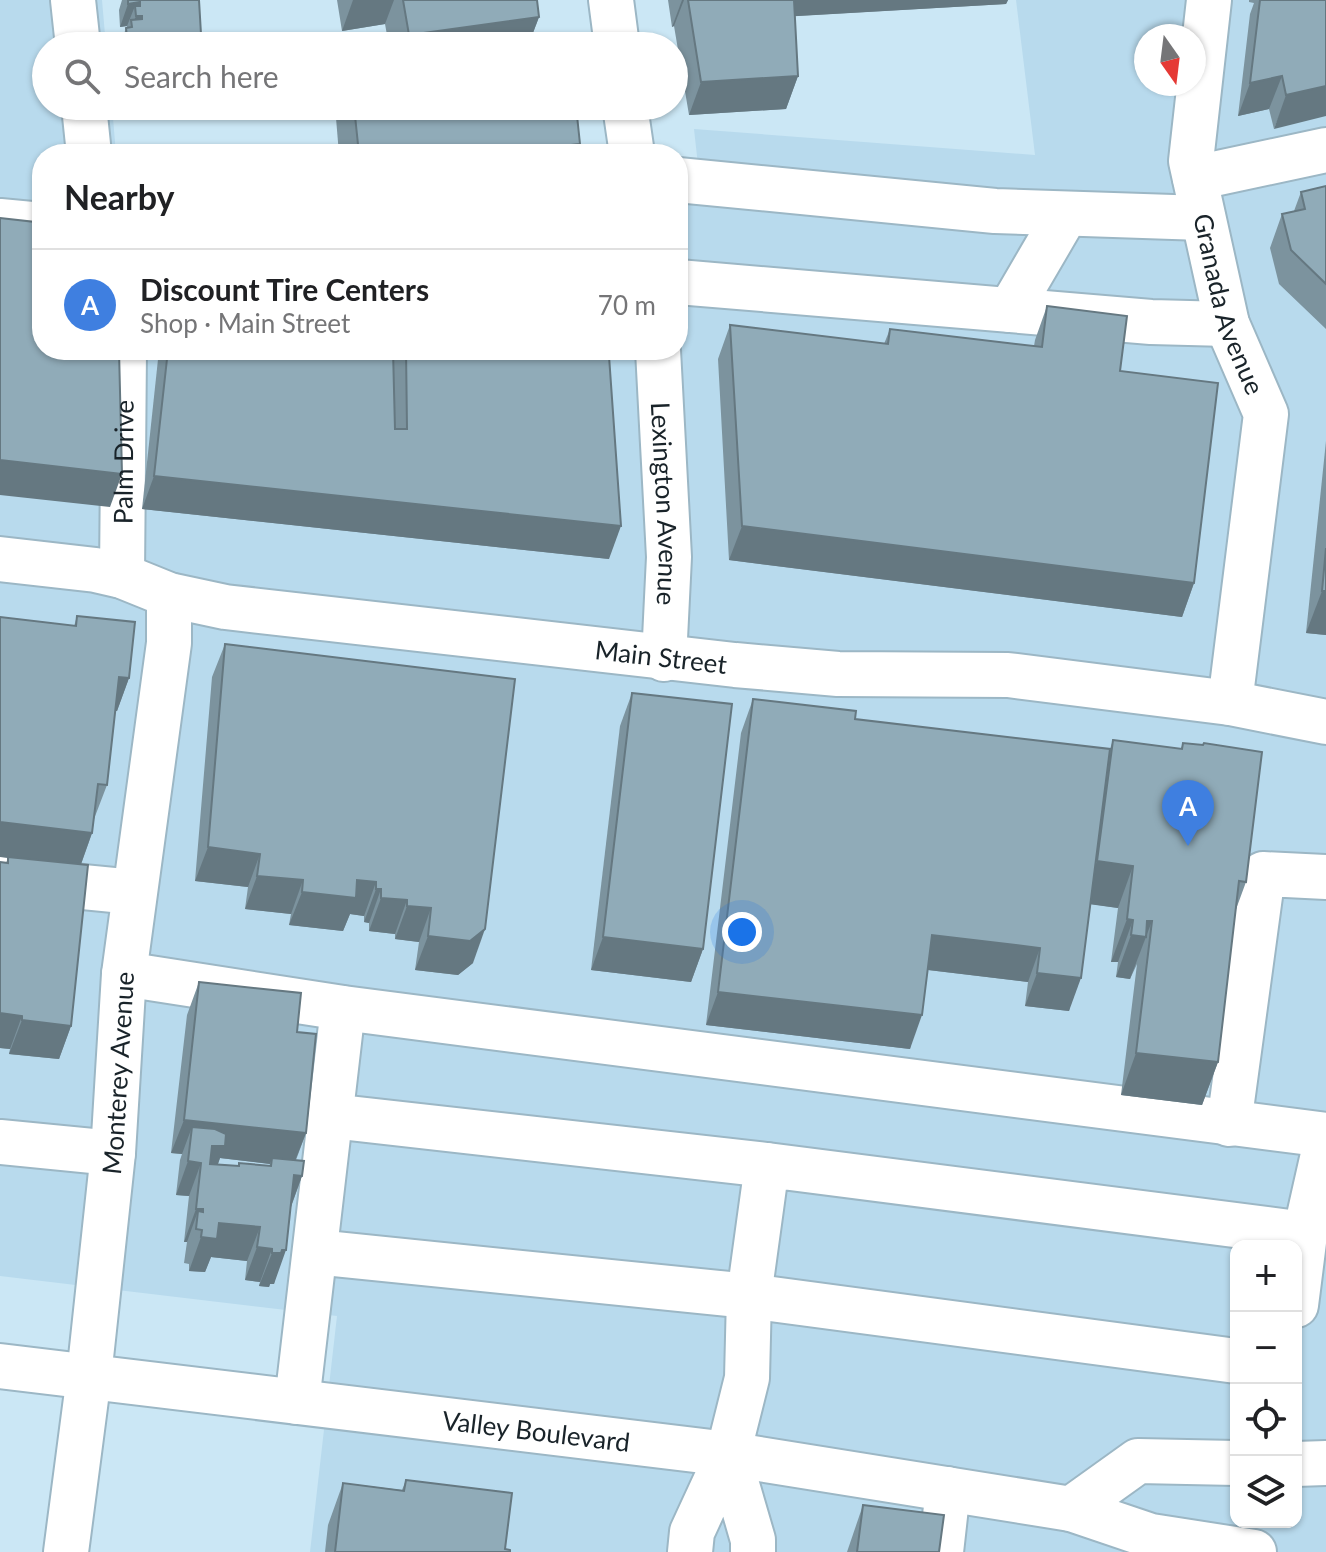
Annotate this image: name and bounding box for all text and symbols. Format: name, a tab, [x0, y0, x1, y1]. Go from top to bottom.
north arrow	[1134, 24, 1206, 96]
search box	[32, 32, 688, 120]
icon: search	[60, 54, 104, 98]
text: Search here	[124, 58, 279, 94]
text: Nearby	[64, 176, 175, 217]
street label: Granada Avenue	[1187, 210, 1272, 399]
text: Discount Tire Centers	[140, 271, 429, 307]
text: A	[81, 289, 99, 321]
text: 70 m	[598, 289, 656, 321]
text: Shop · Main Street	[140, 307, 350, 339]
street label: Palm Drive	[106, 400, 140, 524]
street label: Lexington Avenue	[645, 401, 685, 606]
street label: Main Street	[593, 633, 729, 680]
pin: A	[1162, 780, 1214, 846]
your location	[722, 912, 762, 952]
street label: Monterey Avenue	[95, 971, 140, 1176]
map controls	[1230, 1240, 1302, 1528]
button: +	[1230, 1240, 1302, 1312]
button: −	[1230, 1312, 1302, 1384]
button: locate	[1230, 1384, 1302, 1456]
street label: Valley Boulevard	[440, 1404, 632, 1458]
button: layers	[1230, 1456, 1302, 1528]

